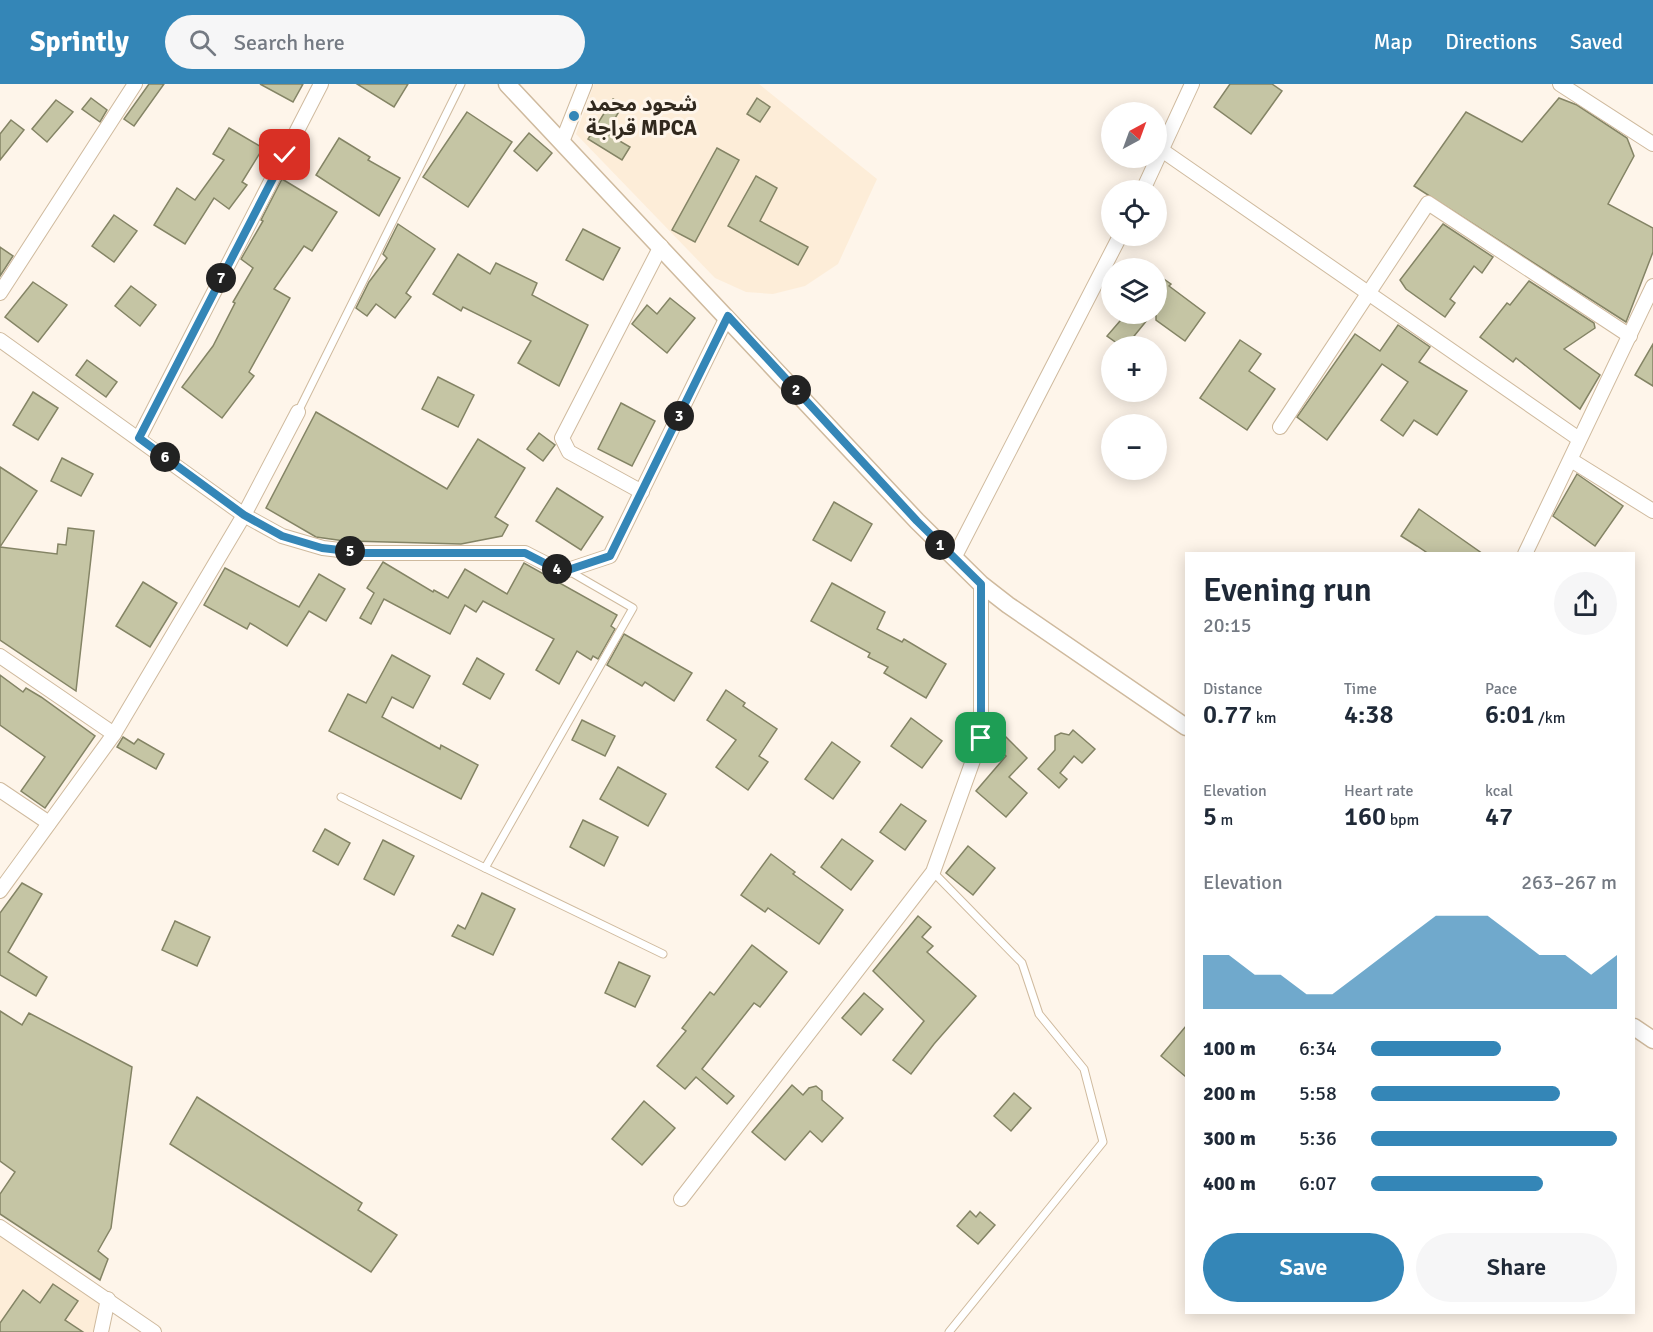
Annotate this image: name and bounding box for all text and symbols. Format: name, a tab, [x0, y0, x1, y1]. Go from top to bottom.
search box	[165, 15, 585, 69]
text: Sprintly	[30, 25, 129, 59]
icon: search	[186, 26, 219, 59]
text: Search here	[234, 29, 345, 56]
text: Map	[1374, 29, 1412, 55]
text: Directions	[1445, 29, 1537, 55]
text: Saved	[1570, 29, 1623, 55]
place label: شحود محمد قراجة MPCA	[586, 91, 697, 141]
north arrow	[1101, 102, 1167, 168]
map controls	[1101, 102, 1167, 480]
marker: شحود محمد قراجة MPCA	[567, 109, 581, 123]
pin	[259, 129, 310, 180]
icon: check	[268, 138, 301, 171]
button: locate	[1101, 180, 1167, 246]
button: layers	[1101, 258, 1167, 324]
pin: 7	[206, 263, 236, 293]
text: 7	[217, 268, 225, 288]
button: +	[1101, 336, 1167, 402]
pin: 2	[781, 375, 811, 405]
text: 2	[792, 380, 800, 400]
pin: 3	[664, 401, 694, 431]
text: 3	[675, 406, 683, 426]
button: −	[1101, 414, 1167, 480]
pin: 6	[150, 442, 180, 472]
text: 6	[161, 447, 169, 467]
pin: 1	[925, 530, 955, 560]
text: 1	[936, 535, 944, 555]
pin: 5	[335, 536, 365, 566]
text: 5	[346, 541, 354, 561]
pin: 4	[542, 554, 572, 584]
text: 4	[553, 559, 561, 579]
text: Evening run	[1203, 570, 1372, 611]
button: share	[1554, 572, 1617, 635]
text: 20:15	[1203, 613, 1252, 638]
text: Distance	[1203, 679, 1263, 699]
text: Time	[1344, 679, 1377, 699]
text: Pace	[1485, 679, 1517, 699]
text: 0.77	[1203, 699, 1252, 731]
text: 4:38	[1344, 699, 1393, 731]
text: 6:01	[1485, 699, 1534, 731]
text: km	[1252, 708, 1277, 728]
text: /km	[1534, 708, 1566, 728]
pin	[955, 712, 1006, 763]
icon: arrive	[964, 721, 997, 754]
text: Elevation	[1203, 781, 1267, 801]
text: Heart rate	[1344, 781, 1413, 801]
text: kcal	[1485, 781, 1513, 801]
text: 5	[1203, 801, 1217, 833]
text: 160	[1344, 801, 1386, 833]
text: 47	[1485, 801, 1513, 833]
text: m	[1217, 810, 1233, 830]
text: bpm	[1386, 810, 1419, 830]
text: Elevation	[1203, 870, 1283, 895]
text: 263–267 m	[1521, 870, 1617, 895]
text: 100 m	[1203, 1036, 1256, 1061]
text: 6:34	[1299, 1036, 1337, 1061]
text: 200 m	[1203, 1081, 1256, 1106]
text: 5:58	[1299, 1081, 1337, 1106]
text: 300 m	[1203, 1126, 1256, 1151]
text: 5:36	[1299, 1126, 1337, 1151]
text: 400 m	[1203, 1171, 1256, 1196]
text: 6:07	[1299, 1171, 1337, 1196]
button: Save	[1203, 1233, 1404, 1302]
button: Share	[1416, 1233, 1617, 1302]

